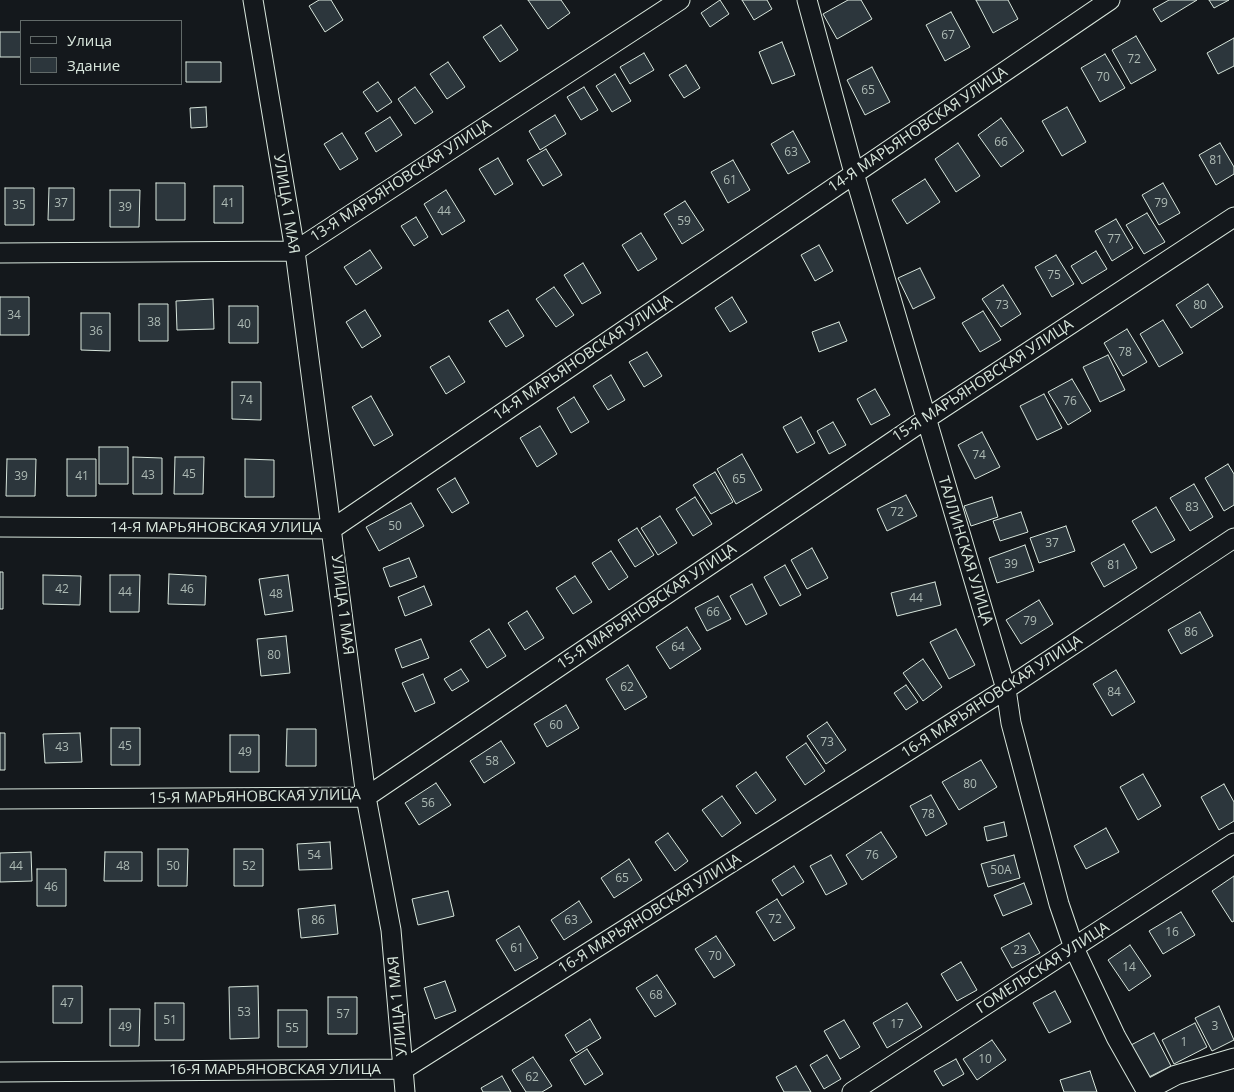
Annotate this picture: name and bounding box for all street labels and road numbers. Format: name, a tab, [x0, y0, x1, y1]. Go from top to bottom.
street label: 14-Я МАРЬЯНОВСКАЯ УЛИЦА	[825, 63, 1011, 197]
street label: 13-Я МАРЬЯНОВСКАЯ УЛИЦА	[307, 116, 495, 246]
street label: УЛИЦА 1 МАЯ	[269, 153, 303, 255]
street label: 14-Я МАРЬЯНОВСКАЯ УЛИЦА	[490, 291, 676, 425]
street label: 15-Я МАРЬЯНОВСКАЯ УЛИЦА	[889, 316, 1077, 446]
street label: ТАЛЛИНСКАЯ УЛИЦА	[934, 474, 996, 628]
street label: 14-Я МАРЬЯНОВСКАЯ УЛИЦА	[110, 519, 322, 537]
street label: 15-Я МАРЬЯНОВСКАЯ УЛИЦА	[554, 540, 740, 674]
street label: УЛИЦА 1 МАЯ	[327, 554, 357, 656]
street label: 16-Я МАРЬЯНОВСКАЯ УЛИЦА	[898, 632, 1086, 762]
street label: 15-Я МАРЬЯНОВСКАЯ УЛИЦА	[149, 786, 361, 808]
street label: 16-Я МАРЬЯНОВСКАЯ УЛИЦА	[555, 850, 745, 978]
street label: ГОМЕЛЬСКАЯ УЛИЦА	[973, 918, 1113, 1018]
street label: УЛИЦА 1 МАЯ	[385, 955, 411, 1057]
street label: 16-Я МАРЬЯНОВСКАЯ УЛИЦА	[169, 1061, 381, 1079]

